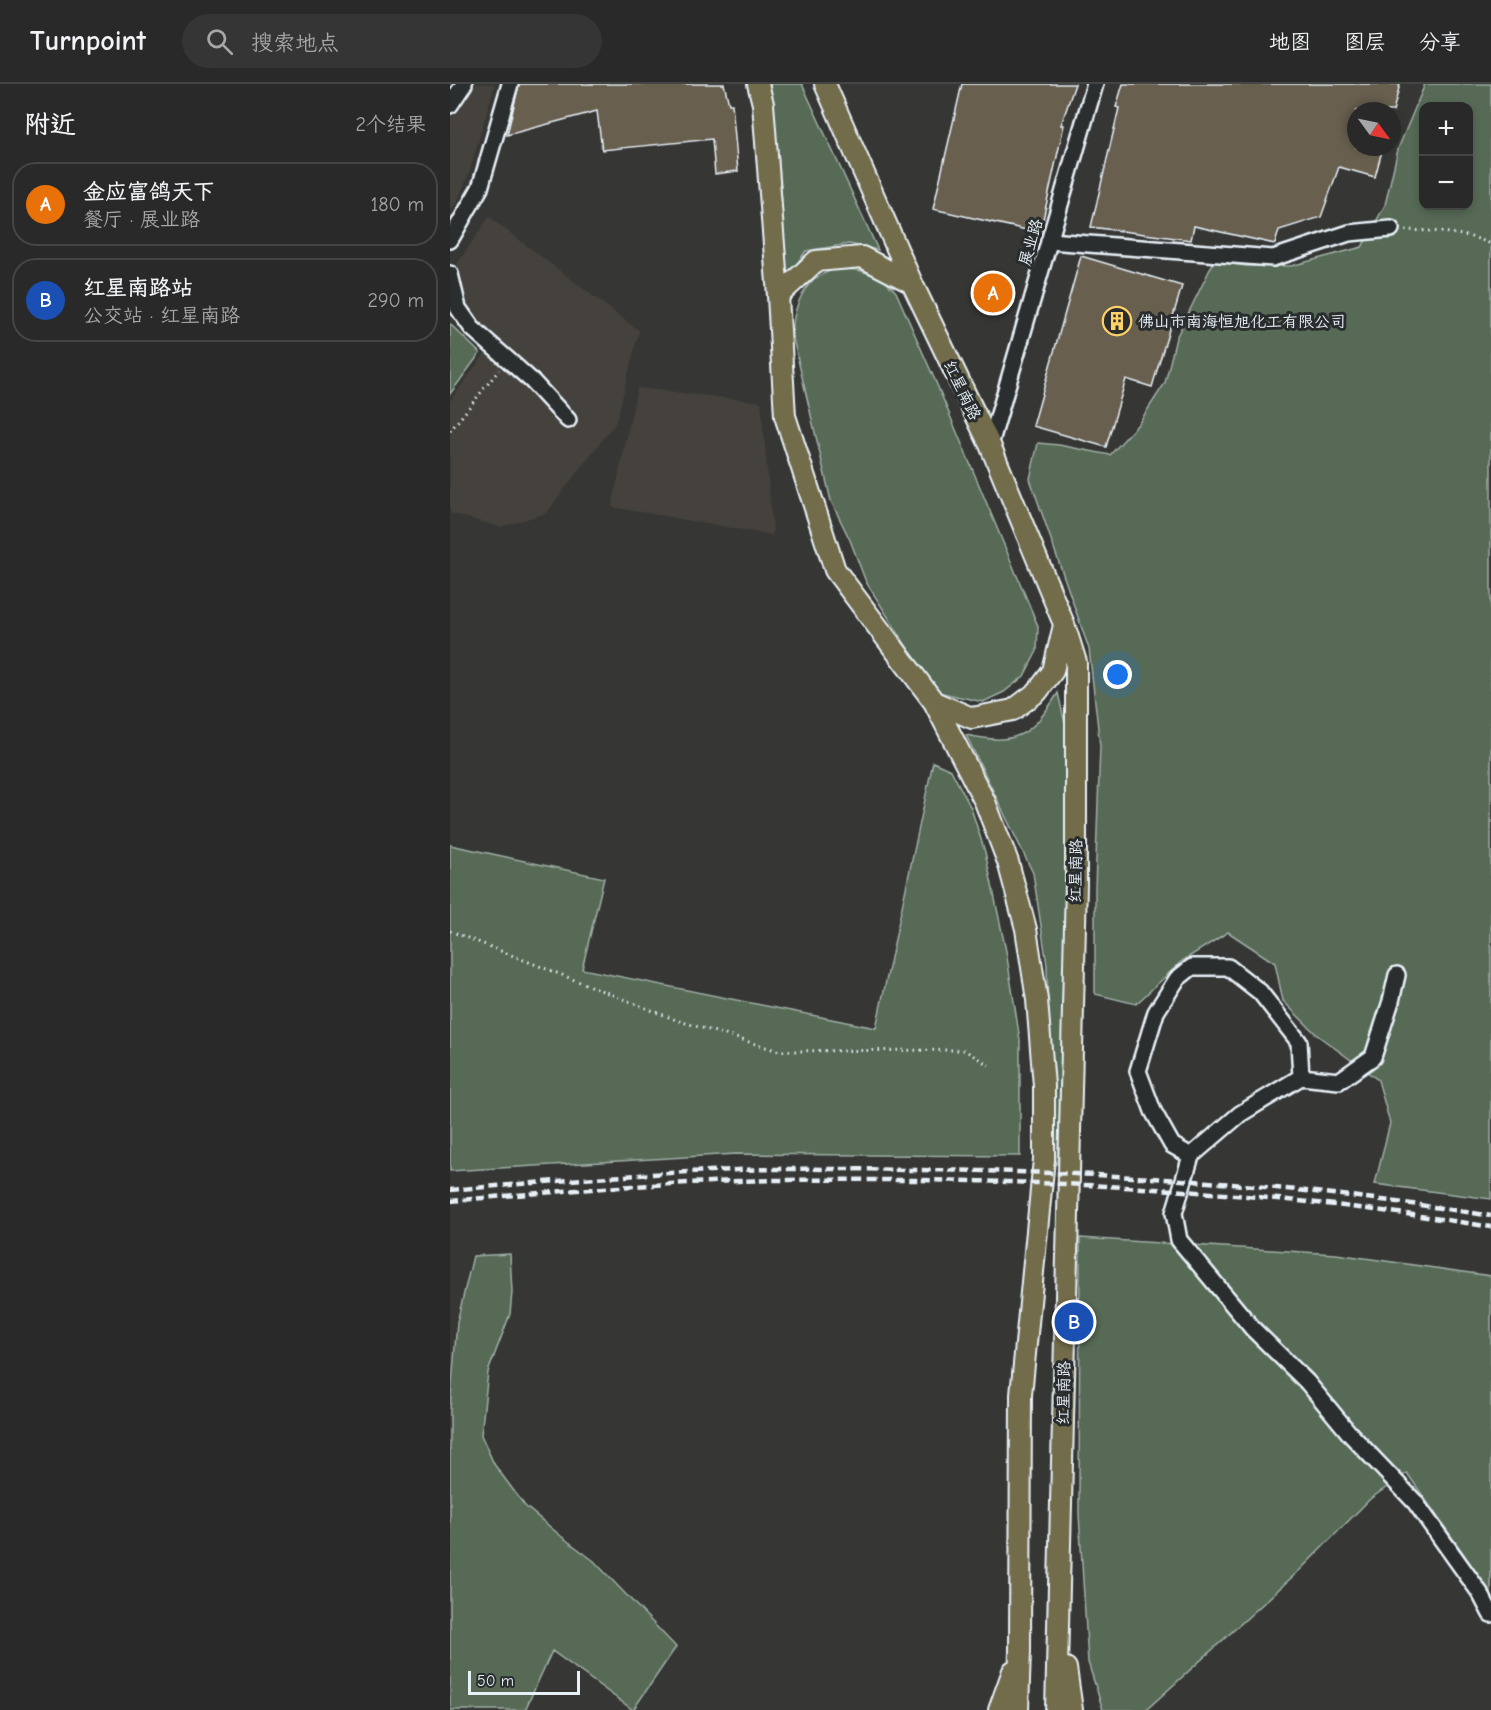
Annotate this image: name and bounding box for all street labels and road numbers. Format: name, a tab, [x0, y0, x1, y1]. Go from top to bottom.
street label: 展业路	[1016, 217, 1046, 268]
street label: 红星南路	[940, 358, 984, 423]
street label: 红星南路	[1066, 839, 1086, 903]
street label: 红星南路	[1054, 1361, 1074, 1425]

